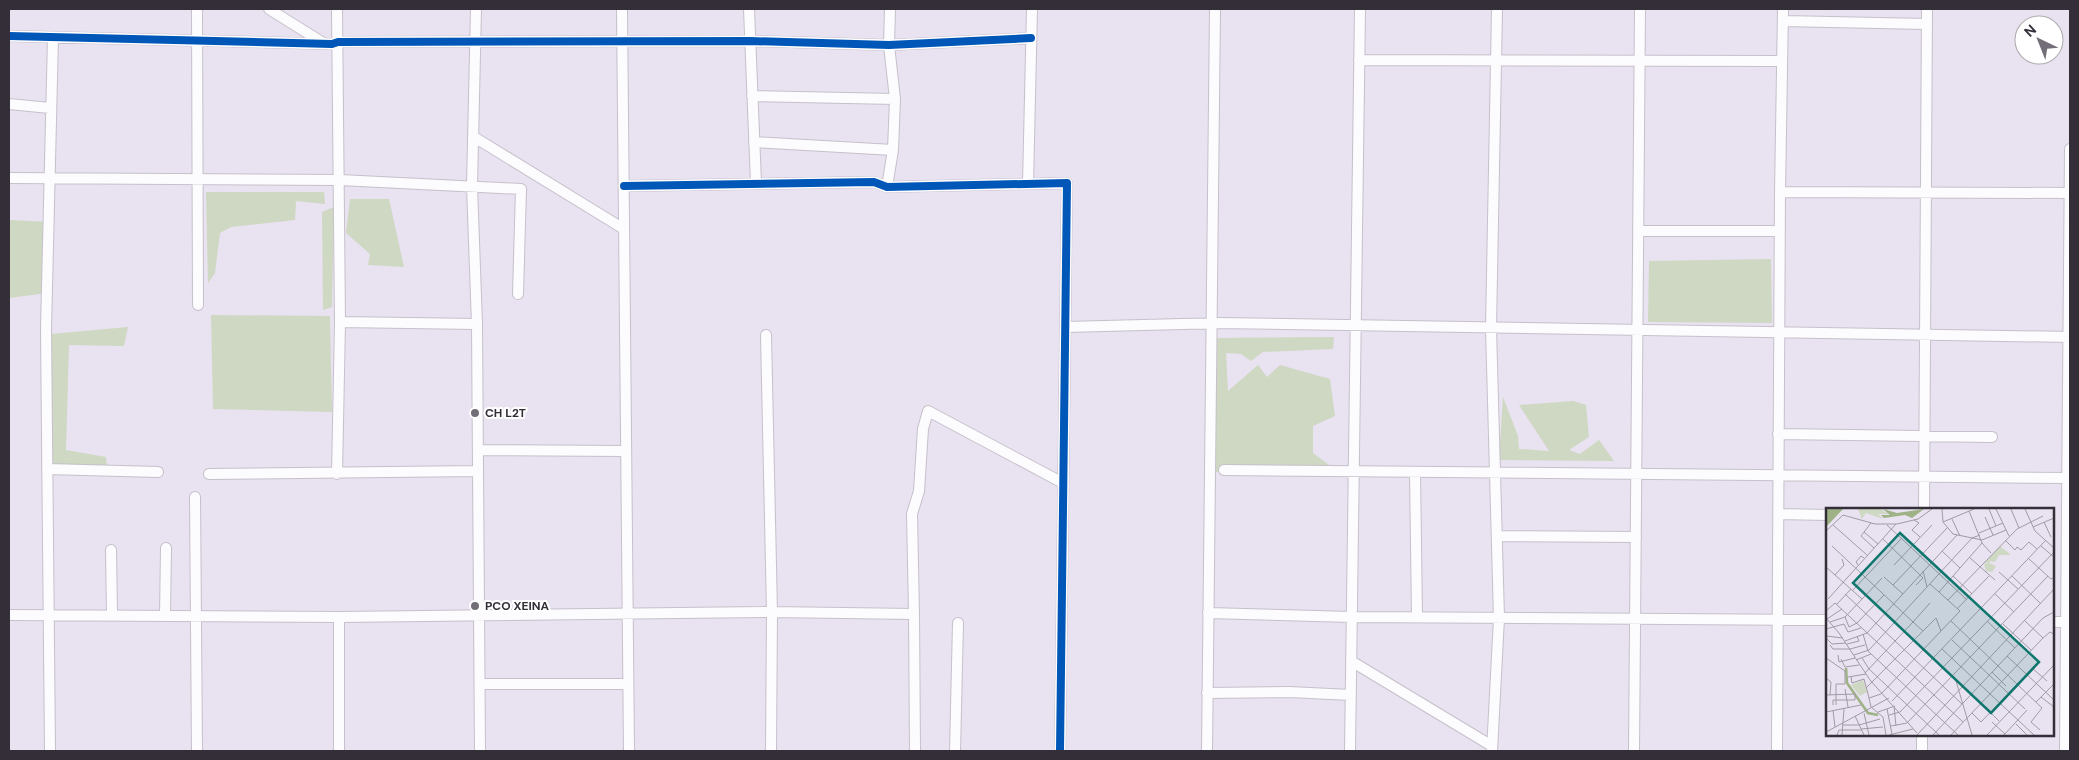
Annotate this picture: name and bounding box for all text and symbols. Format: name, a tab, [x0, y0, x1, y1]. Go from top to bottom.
north arrow	[2014, 15, 2064, 65]
text: N	[2020, 20, 2040, 41]
place label: CH L2T	[485, 405, 526, 421]
marker: CH L2T	[469, 407, 481, 419]
inset map	[1826, 508, 2054, 735]
place label: PCO XEINA	[485, 598, 550, 614]
marker: PCO XEINA	[469, 600, 481, 612]

